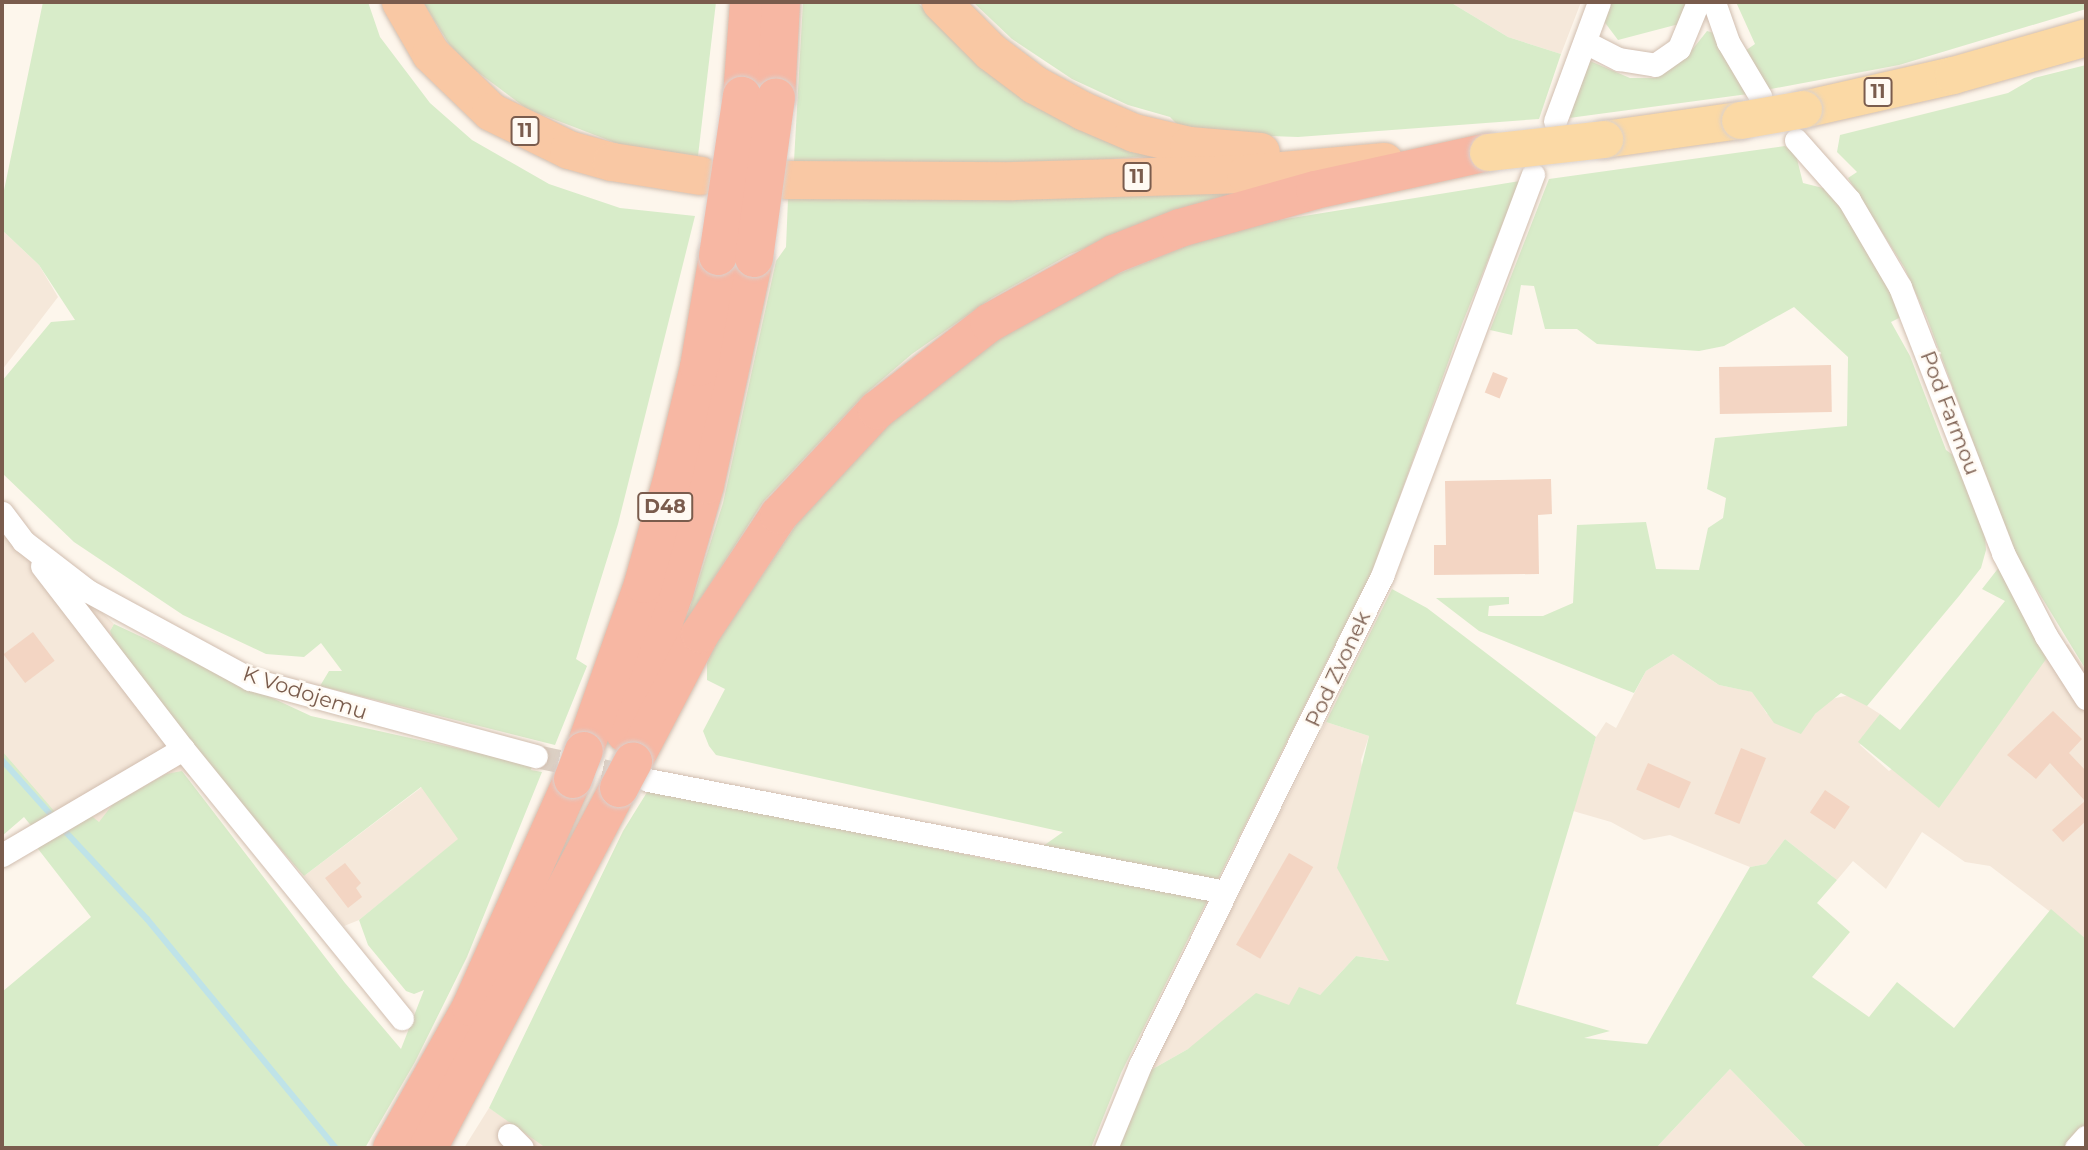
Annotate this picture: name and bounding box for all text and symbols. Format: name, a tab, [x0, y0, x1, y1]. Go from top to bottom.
road number: 11	[1862, 76, 1894, 108]
road number: 11	[509, 116, 541, 146]
road number: 11	[1121, 162, 1153, 192]
street label: Pod Farmou	[1915, 347, 1985, 479]
road number: D48	[637, 492, 693, 522]
street label: Pod Zvonek	[1300, 607, 1376, 731]
street label: K Vodojemu	[240, 661, 370, 725]

